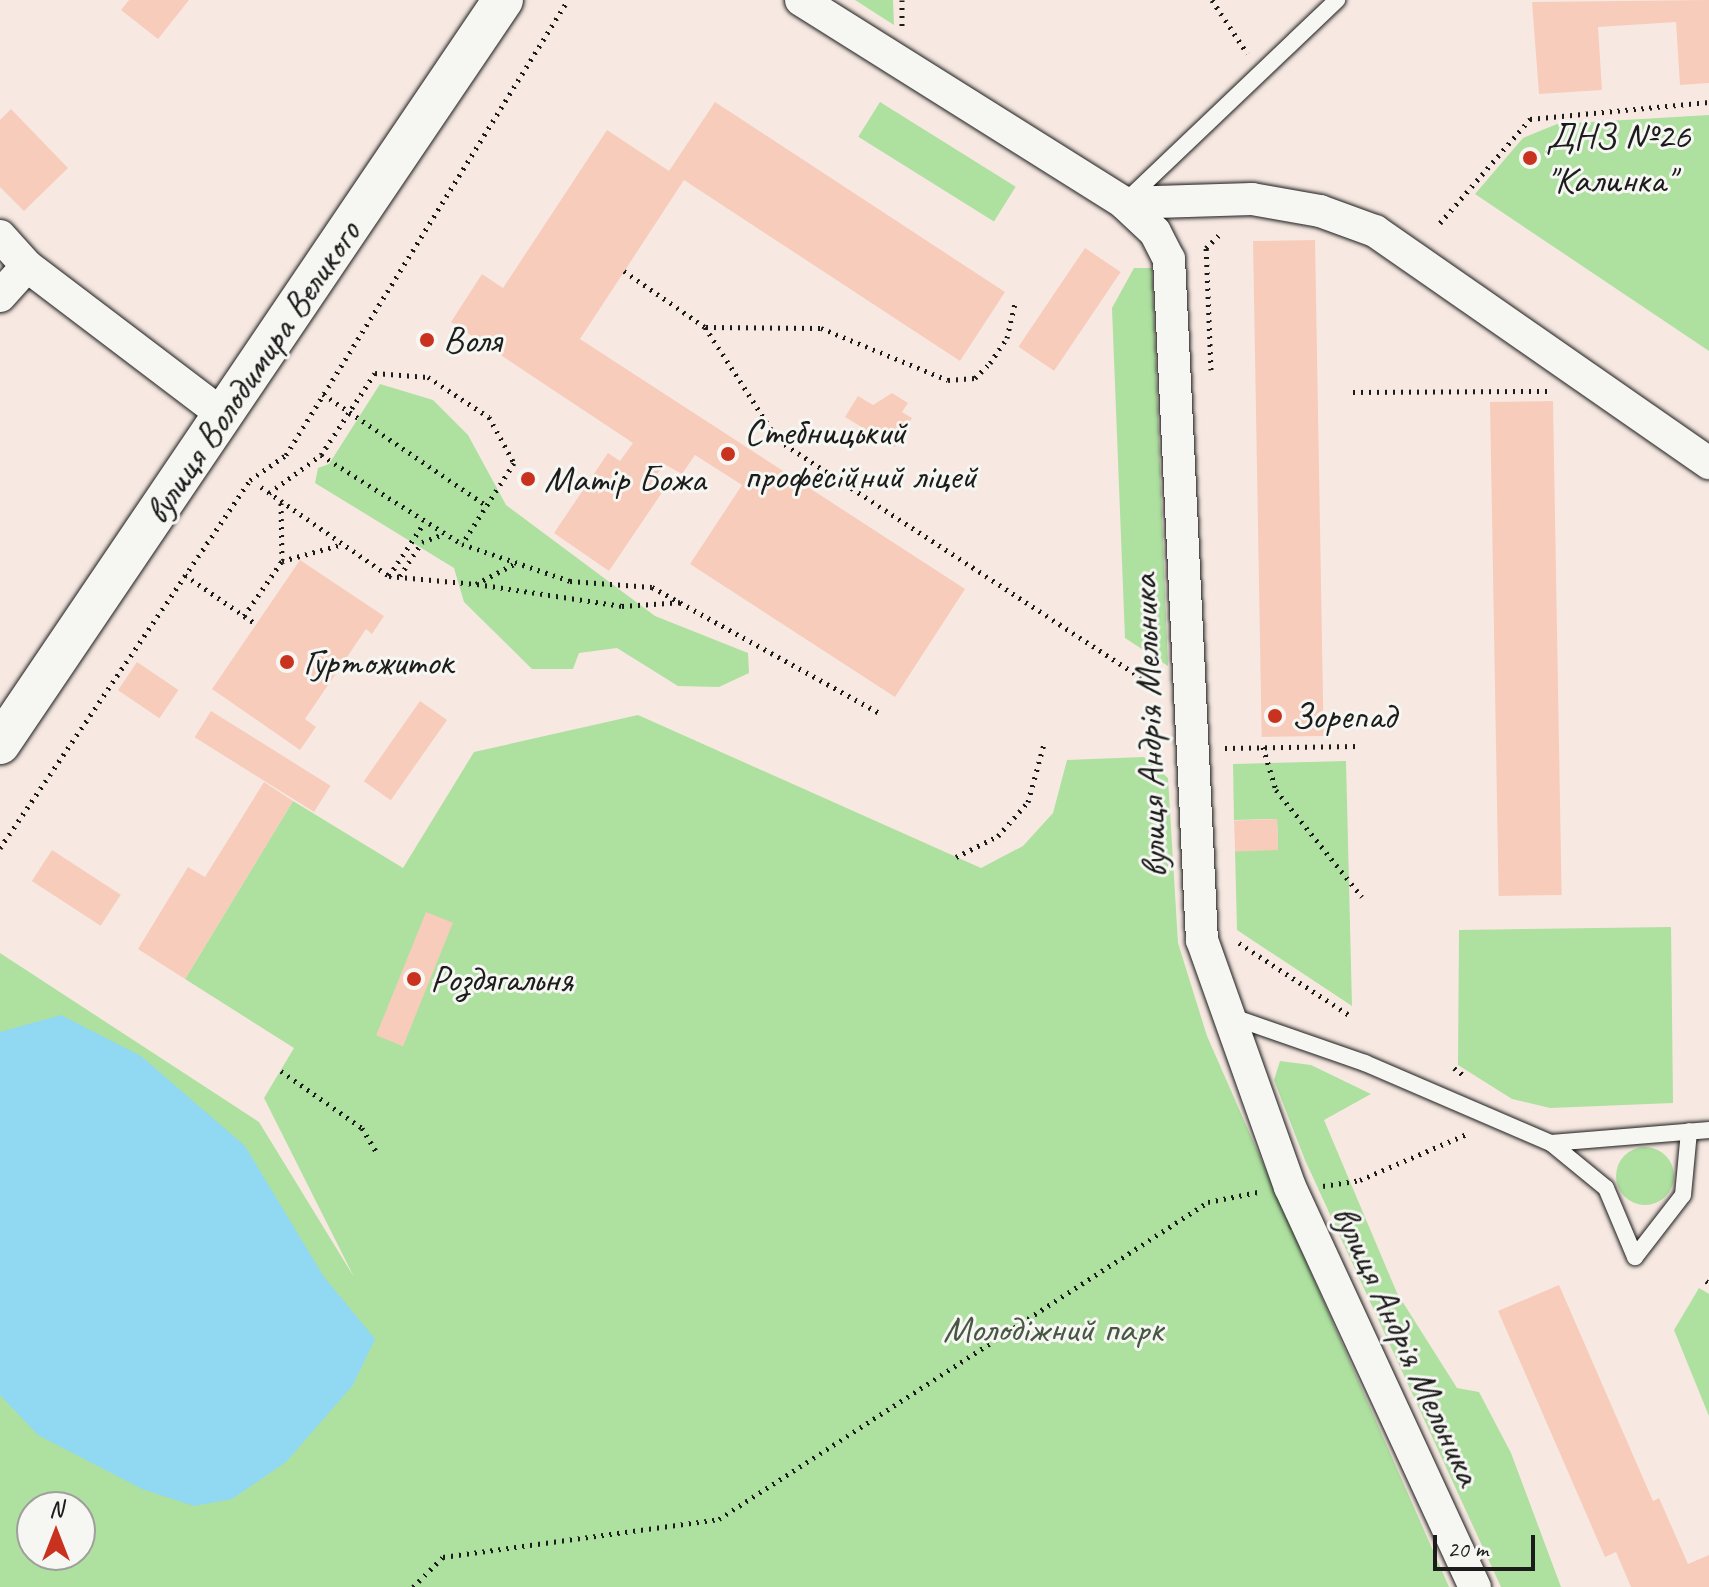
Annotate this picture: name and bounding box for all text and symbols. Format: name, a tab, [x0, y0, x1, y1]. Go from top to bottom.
place label: ДНЗ №26 "Калинка"	[1546, 113, 1690, 202]
marker: ДНЗ №26 "Калинка"	[1521, 149, 1539, 167]
street label: вулиця Володимира Великого	[133, 210, 371, 534]
place label: Воля	[443, 317, 501, 363]
marker: Воля	[418, 331, 436, 349]
place label: Стебницький професійний ліцей	[744, 409, 977, 498]
marker: Стебницький професійний ліцей	[719, 445, 737, 463]
place label: Матір Божа	[544, 456, 706, 502]
marker: Матір Божа	[519, 470, 537, 488]
street label: вулиця Андрія Мельника	[1121, 572, 1177, 880]
place label: Гуртожиток	[303, 639, 453, 685]
marker: Гуртожиток	[278, 653, 296, 671]
place label: Зорепад	[1291, 693, 1396, 739]
marker: Зорепад	[1266, 707, 1284, 725]
place label: Роздягальня	[430, 956, 573, 1002]
marker: Роздягальня	[405, 970, 423, 988]
street label: вулиця Андрія Мельника	[1322, 1197, 1492, 1493]
park label: Молодіжний парк	[943, 1306, 1163, 1352]
north arrow	[16, 1491, 96, 1571]
text: N	[49, 1495, 63, 1523]
scale bar	[1437, 1519, 1539, 1569]
text: 20 m	[1447, 1534, 1488, 1564]

